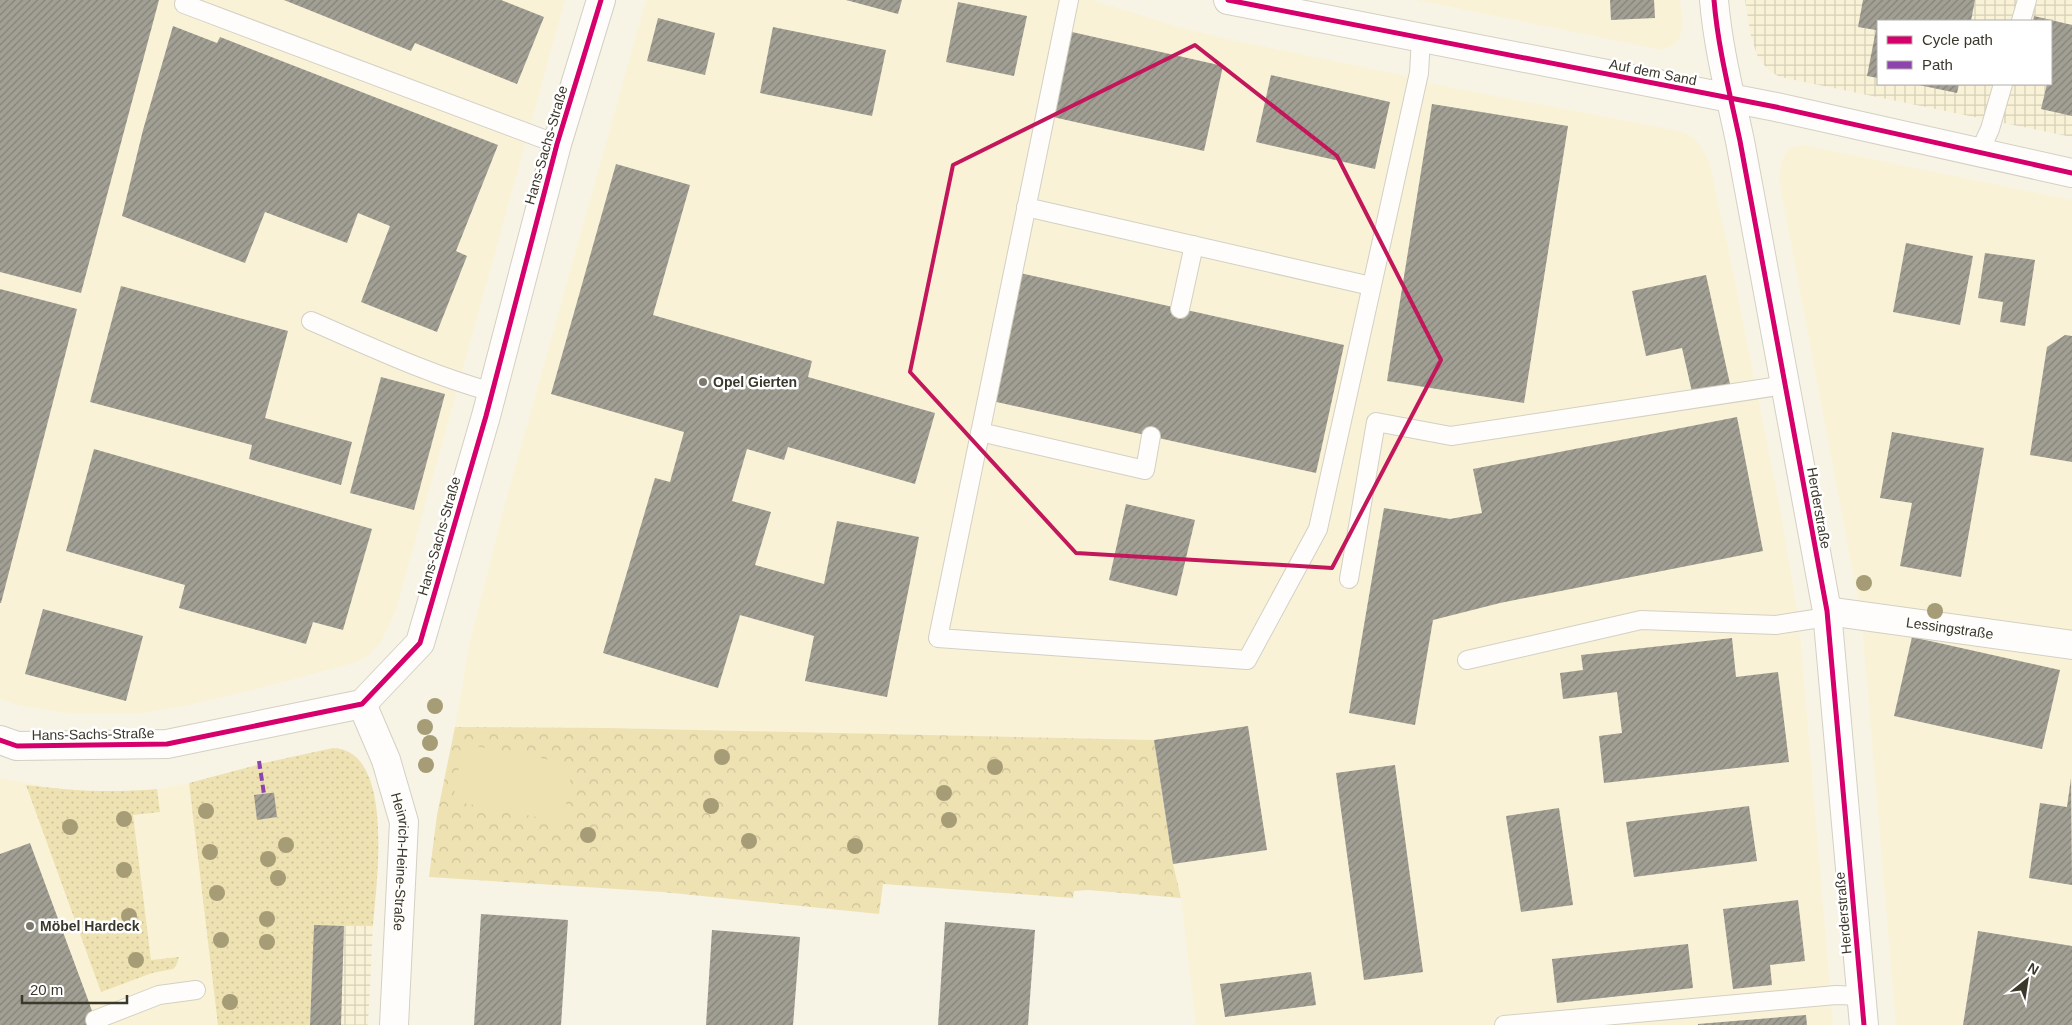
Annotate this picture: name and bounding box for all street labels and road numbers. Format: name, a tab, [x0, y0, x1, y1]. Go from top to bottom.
street label: Auf dem Sand	[1608, 56, 1698, 88]
street label: Hans-Sachs-Straße	[521, 84, 571, 206]
street label: Herderstraße	[1804, 466, 1834, 550]
street label: Hans-Sachs-Straße	[414, 475, 464, 597]
street label: Lessingstraße	[1905, 614, 1995, 642]
street label: Hans-Sachs-Straße	[31, 725, 155, 743]
street label: Heinrich-Heine-Straße	[388, 791, 412, 932]
street label: Herderstraße	[1831, 871, 1855, 955]

